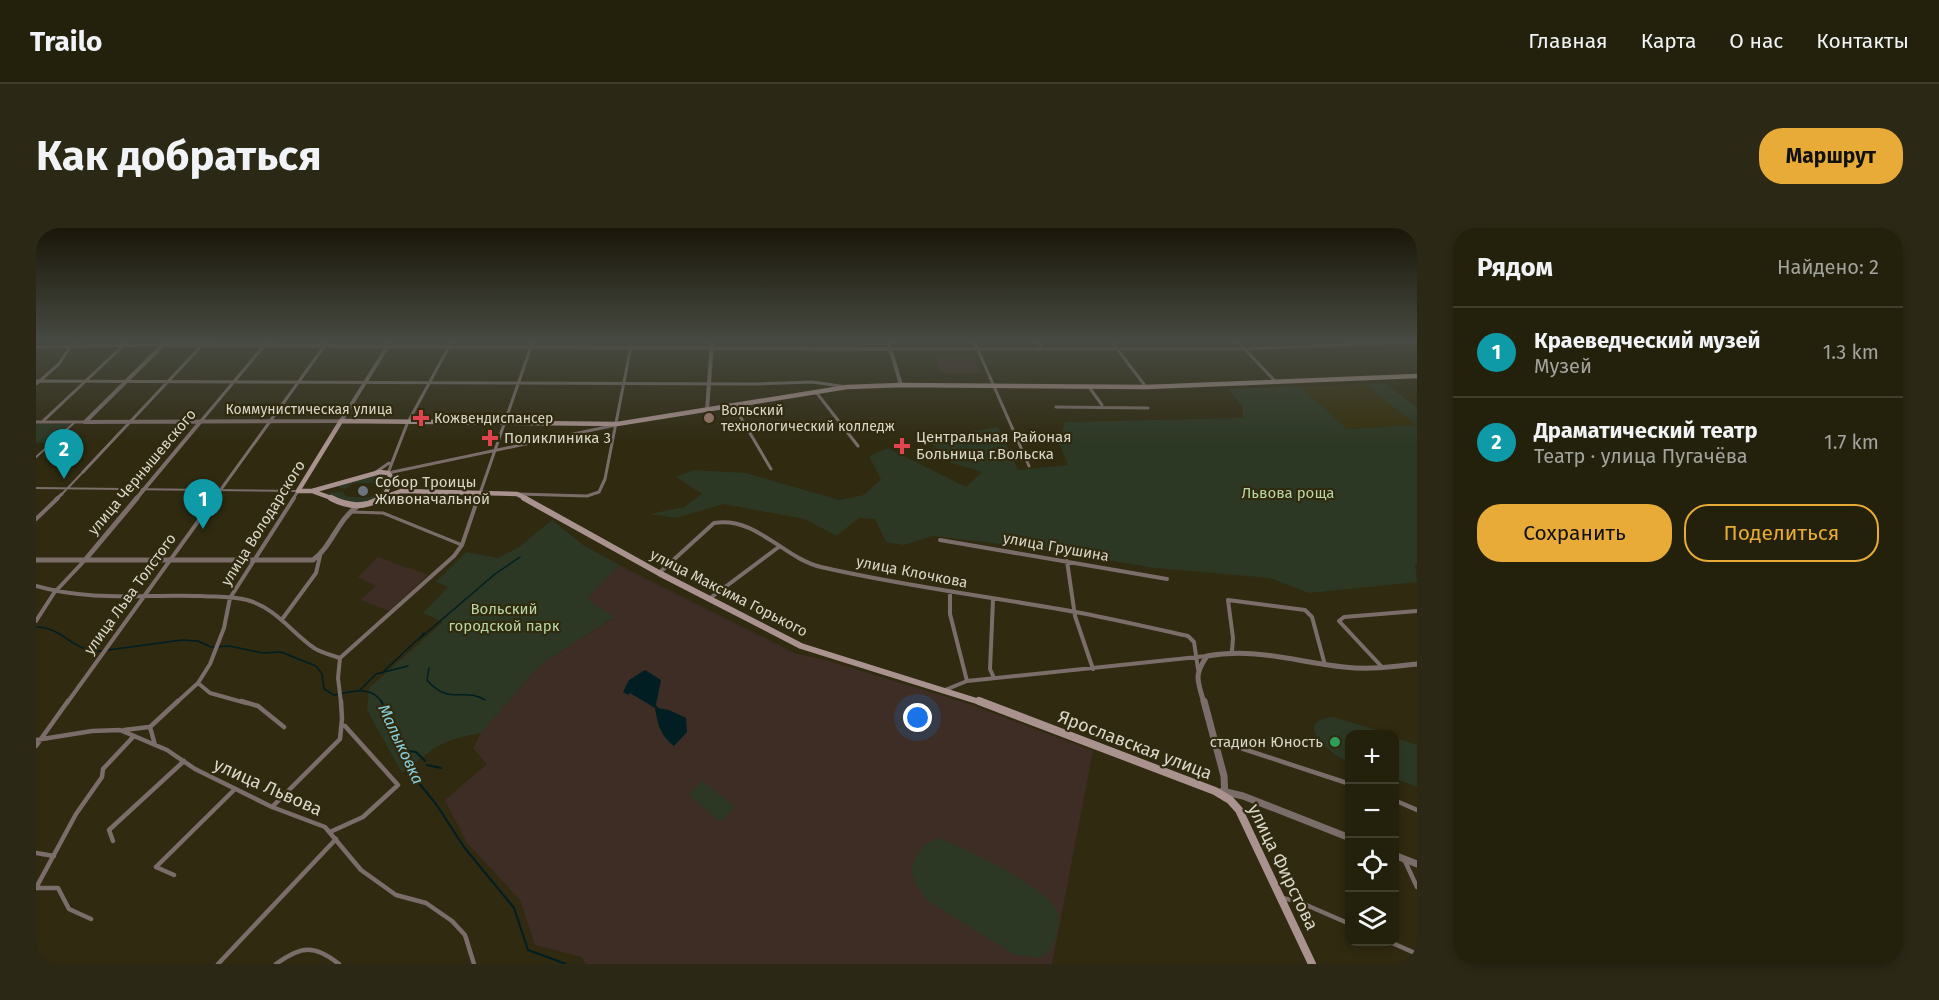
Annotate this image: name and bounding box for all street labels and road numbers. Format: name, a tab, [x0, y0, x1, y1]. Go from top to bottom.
street label: Коммунистическая улица	[225, 401, 393, 418]
street label: улица Чернышевского	[84, 405, 200, 539]
street label: улица Володарского	[217, 457, 309, 589]
street label: улица Грушина	[1001, 529, 1111, 565]
street label: улица Льва Толстого	[80, 530, 180, 658]
street label: улица Максима Горького	[647, 545, 811, 641]
street label: улица Клочкова	[855, 552, 969, 592]
street label: Ярославская улица	[1055, 705, 1215, 785]
street label: улица Львова	[210, 753, 326, 821]
street label: улица Фирстова	[1243, 800, 1323, 934]

